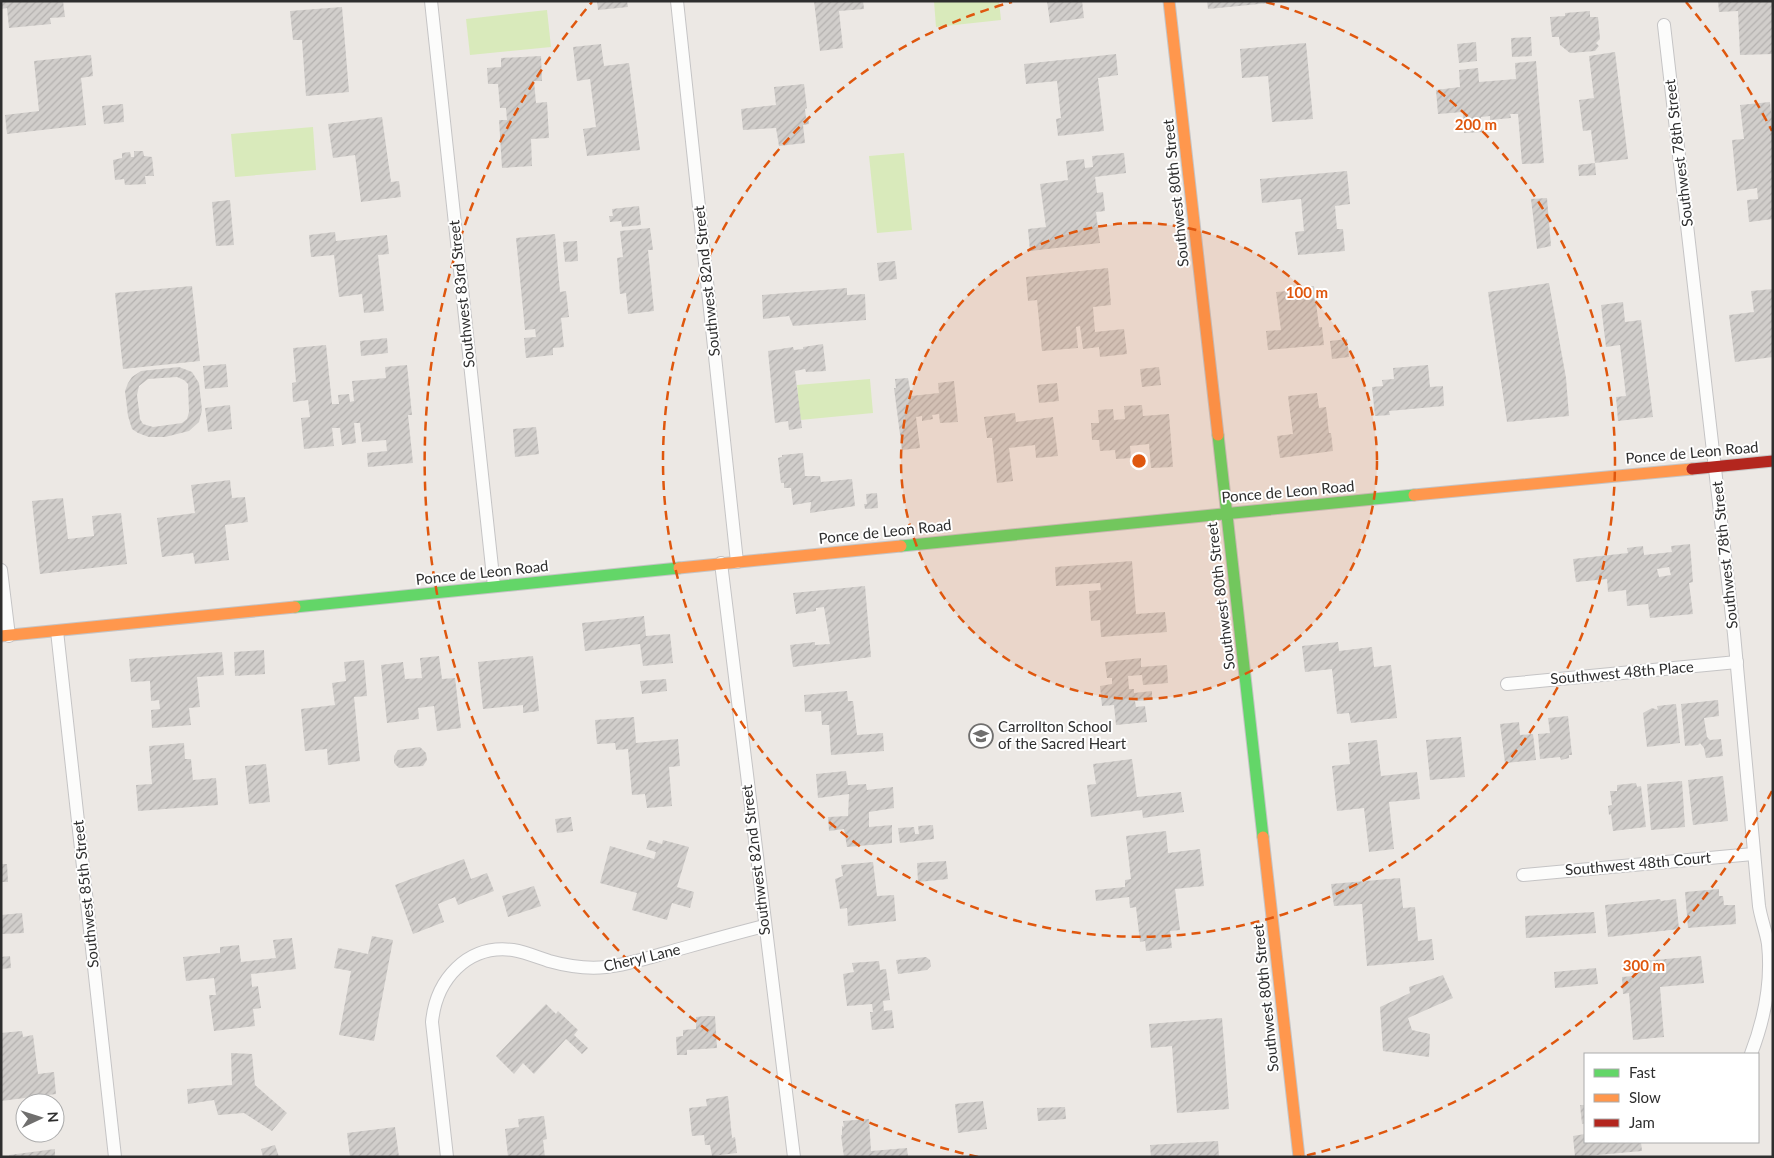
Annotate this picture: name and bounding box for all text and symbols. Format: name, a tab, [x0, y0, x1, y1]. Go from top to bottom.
street label: Southwest 78th Street	[1660, 78, 1696, 228]
text: 200 m	[1455, 115, 1497, 133]
street label: Southwest 80th Street	[1158, 118, 1192, 268]
street label: Southwest 82nd Street	[689, 204, 723, 357]
street label: Southwest 83rd Street	[444, 219, 478, 369]
text: 100 m	[1286, 283, 1328, 301]
street label: Ponce de Leon Road	[1625, 437, 1759, 467]
centre of rings	[1130, 452, 1148, 470]
street label: Ponce de Leon Road	[1221, 476, 1355, 506]
street label: Southwest 78th Street	[1707, 480, 1741, 630]
street label: Ponce de Leon Road	[818, 515, 952, 547]
street label: Southwest 80th Street	[1202, 521, 1238, 671]
street label: Ponce de Leon Road	[415, 556, 549, 588]
street label: Southwest 48th Place	[1549, 657, 1694, 687]
place label: Carrollton School of the Sacred Heart	[998, 717, 1127, 752]
school or university icon: Carrollton School of the Sacred Heart	[968, 723, 994, 749]
street label: Southwest 82nd Street	[737, 783, 773, 936]
street label: Southwest 85th Street	[68, 819, 102, 969]
street label: Southwest 48th Court	[1564, 848, 1712, 878]
street label: Southwest 80th Street	[1248, 923, 1282, 1073]
street label: Cheryl Lane	[602, 939, 682, 975]
text: 300 m	[1623, 956, 1665, 974]
legend	[1584, 1053, 1759, 1143]
text: Fast	[1629, 1063, 1656, 1081]
text: Slow	[1629, 1088, 1661, 1106]
north arrow	[15, 1093, 65, 1143]
text: N	[45, 1111, 62, 1123]
text: Jam	[1629, 1113, 1655, 1131]

